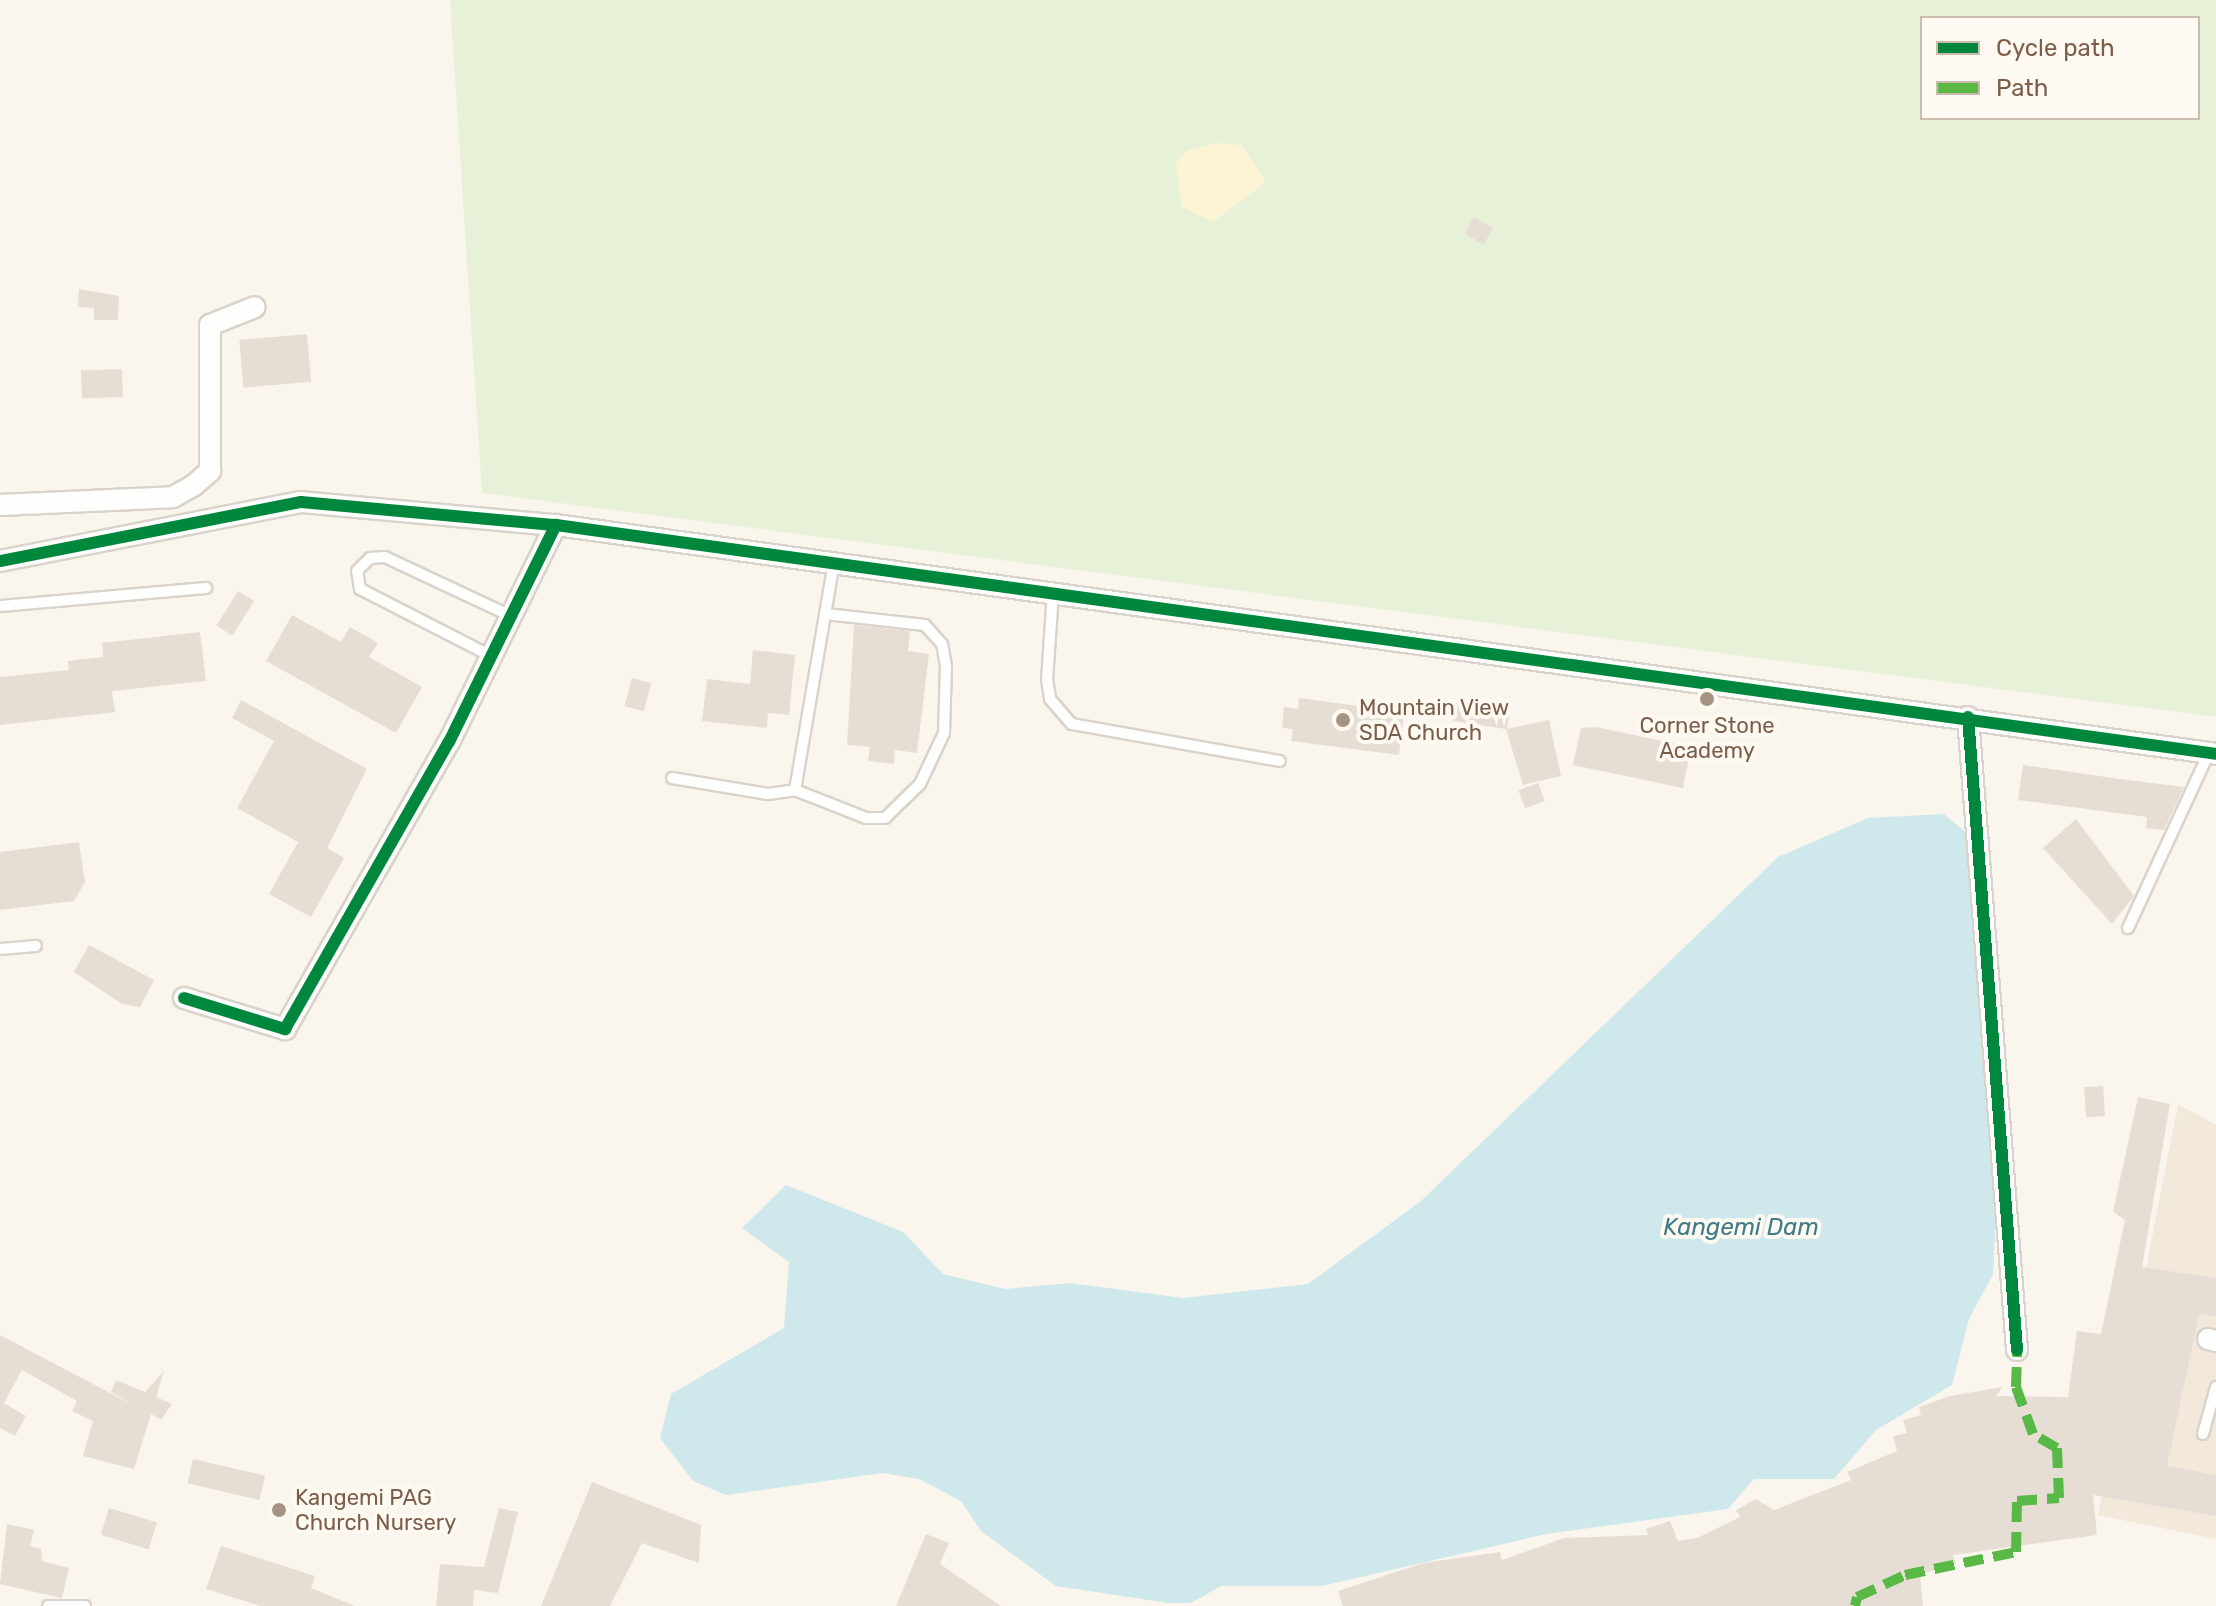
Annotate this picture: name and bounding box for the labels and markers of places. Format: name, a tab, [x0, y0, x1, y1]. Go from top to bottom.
marker: Corner Stone Academy	[1698, 690, 1716, 708]
place label: Mountain View SDA Church	[1359, 694, 1510, 746]
marker: Mountain View SDA Church	[1334, 711, 1352, 729]
place label: Corner Stone Academy	[1639, 712, 1775, 764]
place label: Kangemi PAG Church Nursery	[295, 1484, 456, 1536]
marker: Kangemi PAG Church Nursery	[270, 1501, 288, 1519]

